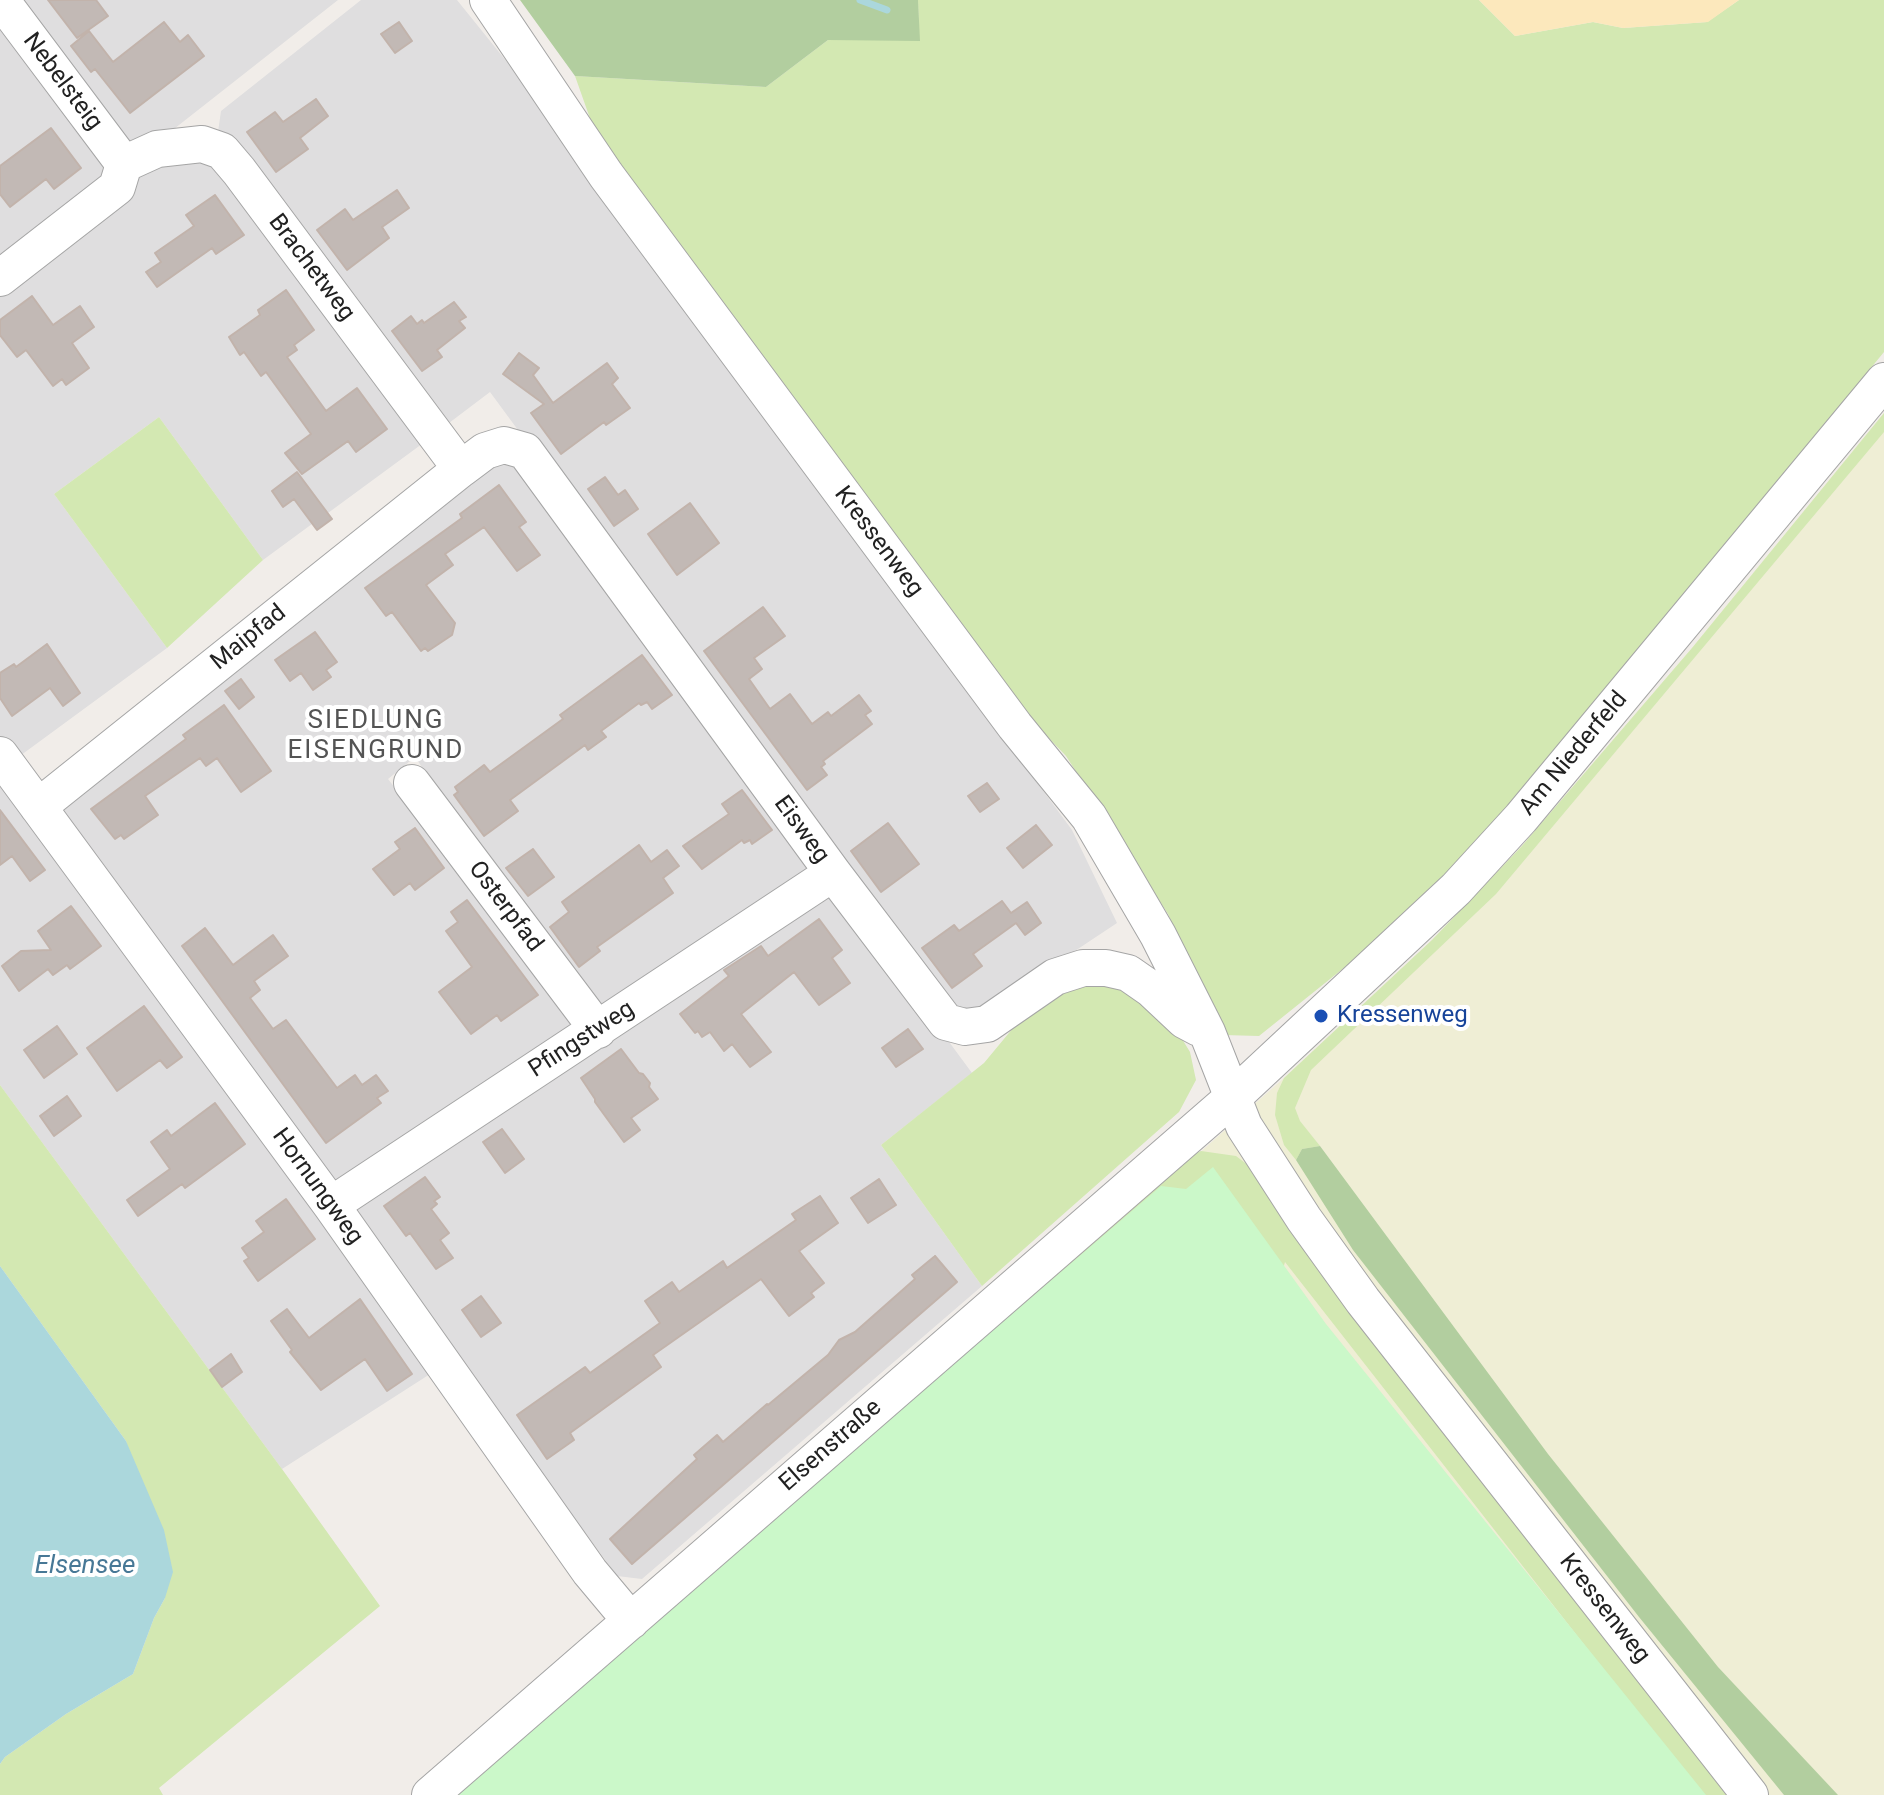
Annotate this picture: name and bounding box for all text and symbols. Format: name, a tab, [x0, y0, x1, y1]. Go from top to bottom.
street label: Nebelsteig	[16, 28, 108, 136]
street label: Brachetweg	[262, 209, 360, 327]
street label: Kressenweg	[827, 481, 929, 603]
street label: Maipfad	[206, 599, 292, 677]
street label: Am Niederfeld	[1514, 686, 1634, 822]
district label: SIEDLUNG EISENGRUND	[288, 705, 464, 766]
street label: Eisweg	[767, 791, 835, 869]
street label: Osterpfad	[462, 856, 548, 958]
street label: Pfingstweg	[524, 995, 640, 1085]
place label: Kressenweg	[1337, 1002, 1468, 1030]
marker: Kressenweg	[1312, 1007, 1330, 1025]
street label: Hornungweg	[265, 1123, 369, 1251]
street label: Elsenstraße	[774, 1394, 888, 1498]
street label: Kressenweg	[1552, 1549, 1656, 1669]
water label: Elsensee	[35, 1550, 135, 1582]

